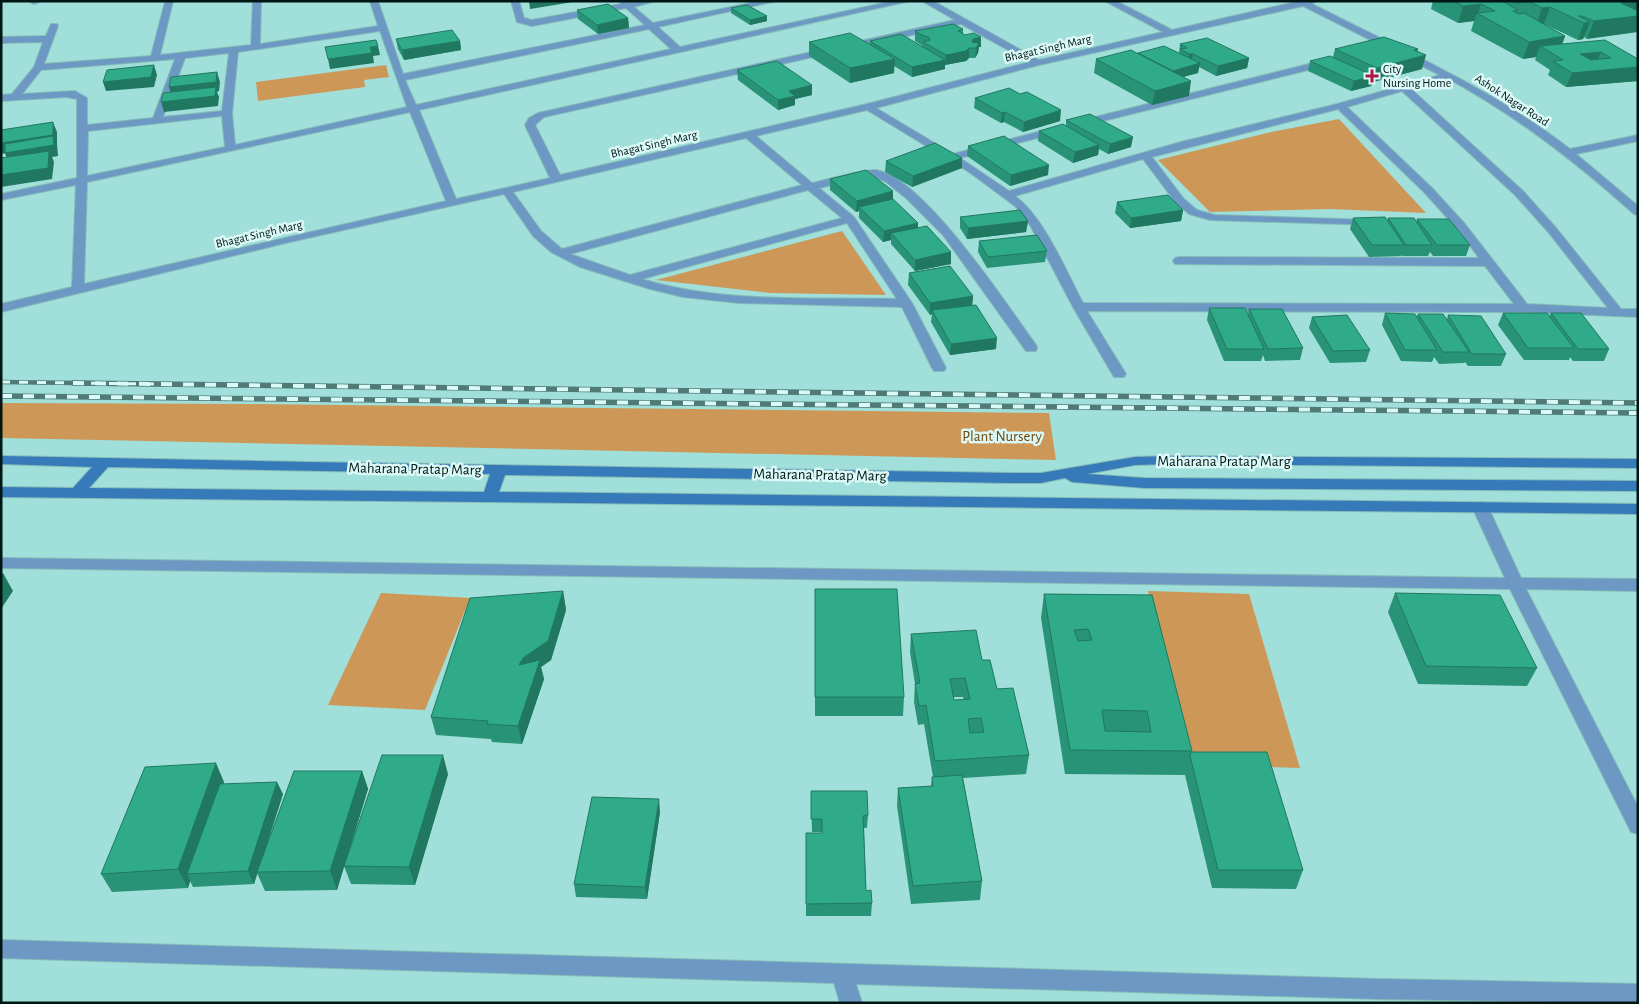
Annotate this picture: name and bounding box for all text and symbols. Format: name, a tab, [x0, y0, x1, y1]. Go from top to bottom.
street label: Bhagat Singh Marg	[1003, 32, 1093, 64]
place label: City Nursing Home	[1383, 63, 1451, 89]
marker: City Nursing Home	[1365, 69, 1379, 83]
street label: Ashok Nagar Road	[1473, 72, 1551, 128]
street label: Bhagat Singh Marg	[609, 128, 699, 160]
street label: Bhagat Singh Marg	[214, 218, 304, 250]
park label: Plant Nursery	[962, 429, 1042, 444]
street label: Maharana Pratap Marg	[1157, 454, 1291, 469]
street label: Maharana Pratap Marg	[348, 460, 483, 478]
street label: Maharana Pratap Marg	[753, 466, 888, 484]

